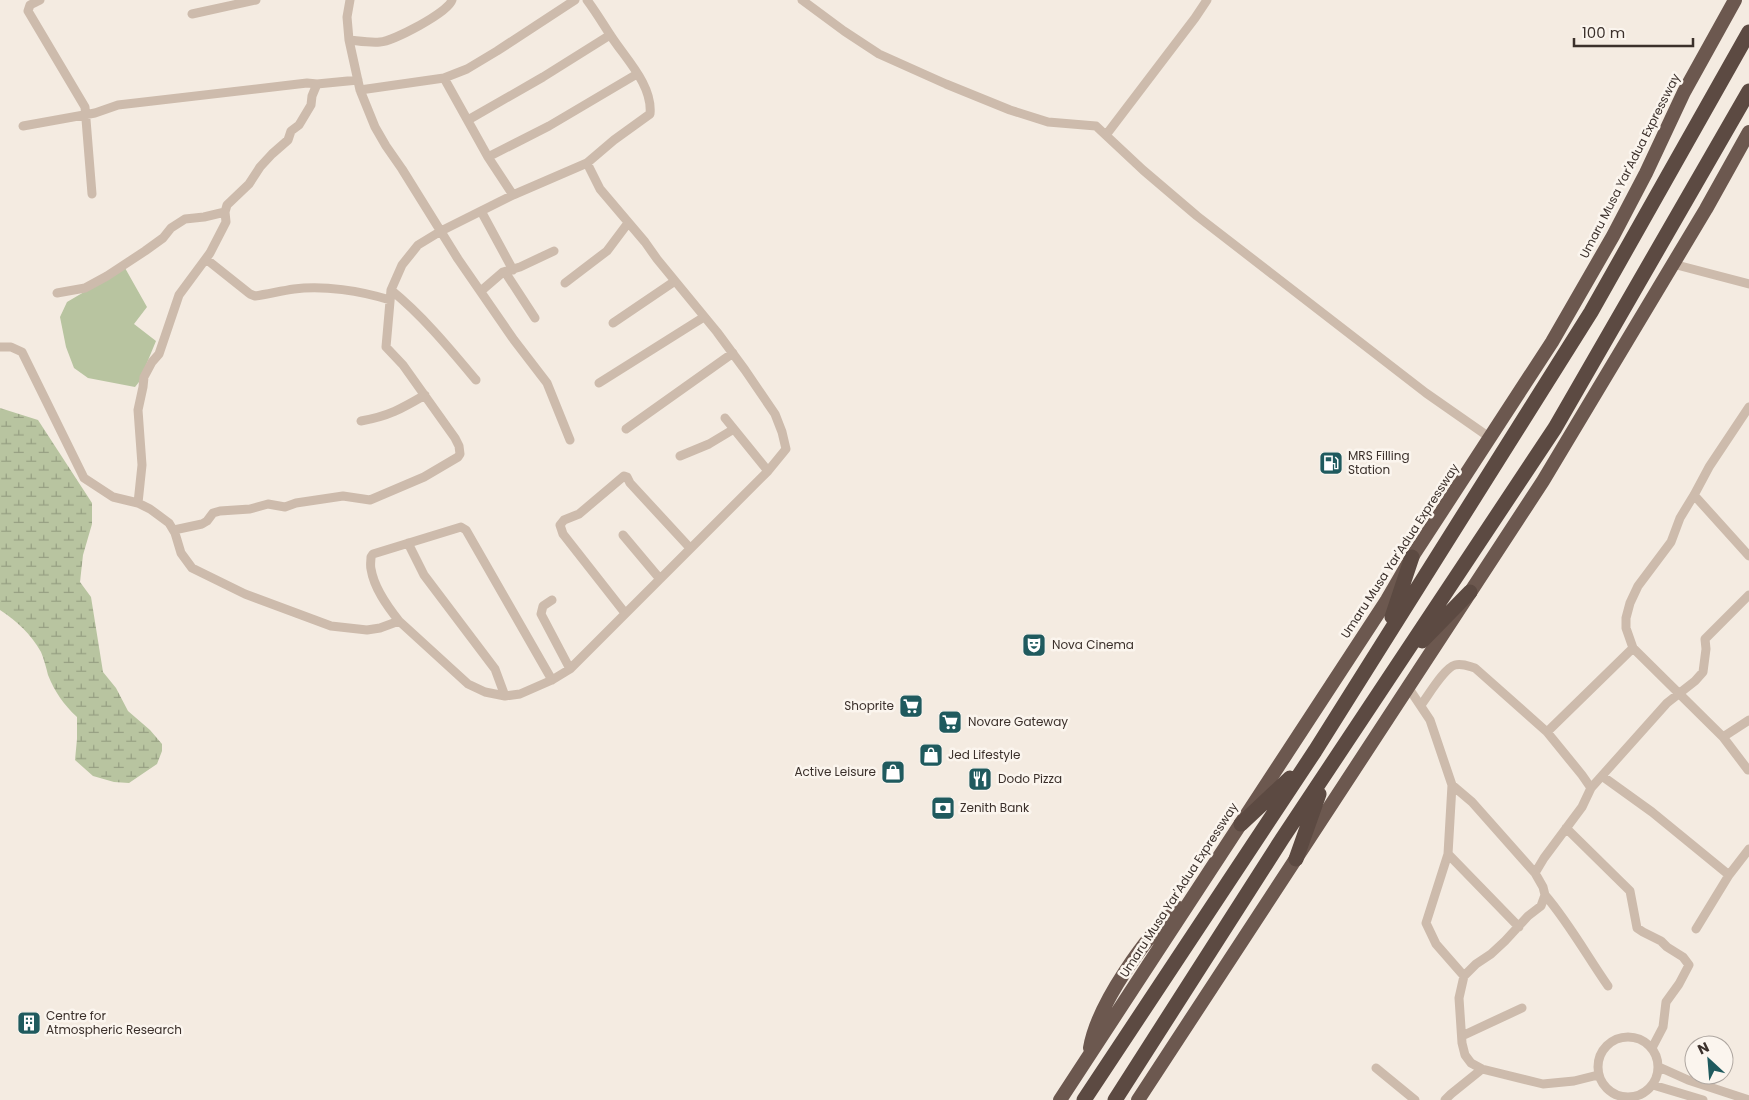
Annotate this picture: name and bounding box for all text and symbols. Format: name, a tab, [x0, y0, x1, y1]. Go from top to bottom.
scale bar	[1574, 15, 1693, 47]
text: 100 m	[1582, 22, 1625, 43]
street label: Umaru Musa Yar'Adua Expressway	[1575, 70, 1684, 261]
place label: MRS Filling Station	[1348, 447, 1410, 478]
fuel station icon: MRS Filling Station	[1318, 450, 1344, 476]
street label: Umaru Musa Yar'Adua Expressway	[1337, 460, 1463, 641]
theatre icon: Nova Cinema	[1021, 632, 1047, 658]
place label: Nova Cinema	[1052, 636, 1134, 653]
supermarket icon: Shoprite	[898, 693, 924, 719]
place label: Shoprite	[844, 697, 894, 714]
supermarket icon: Novare Gateway	[937, 709, 963, 735]
place label: Novare Gateway	[968, 713, 1068, 730]
shop icon: Jed Lifestyle	[918, 742, 944, 768]
place label: Jed Lifestyle	[948, 746, 1020, 763]
shop icon: Active Leisure	[880, 759, 906, 785]
place label: Active Leisure	[794, 763, 876, 780]
restaurant icon: Dodo Pizza	[967, 766, 993, 792]
place label: Dodo Pizza	[998, 770, 1062, 787]
bank icon: Zenith Bank	[930, 795, 956, 821]
place label: Zenith Bank	[960, 799, 1030, 816]
street label: Umaru Musa Yar'Adua Expressway	[1116, 799, 1242, 980]
place label: Centre for Atmospheric Research	[46, 1007, 182, 1038]
building icon: Centre for Atmospheric Research	[16, 1010, 42, 1036]
north arrow	[1684, 1035, 1734, 1085]
text: N	[1694, 1037, 1712, 1060]

